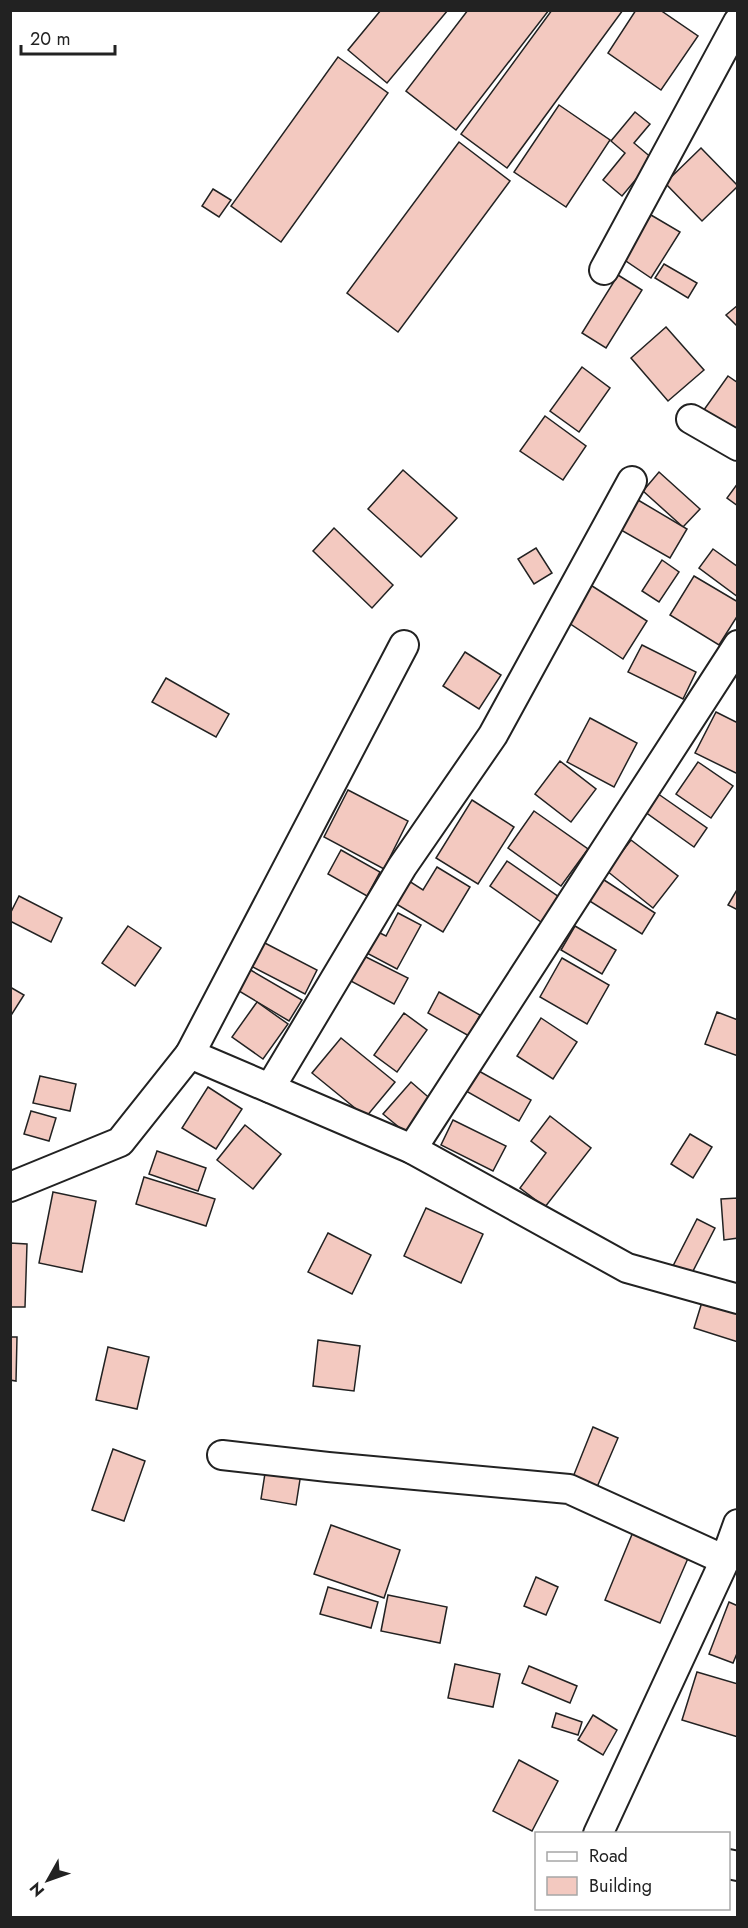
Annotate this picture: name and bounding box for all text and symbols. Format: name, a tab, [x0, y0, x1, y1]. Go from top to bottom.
scale bar	[21, 18, 116, 56]
text: 20 m	[30, 26, 70, 52]
legend	[535, 1832, 730, 1910]
text: Road	[589, 1843, 628, 1869]
north arrow	[18, 1850, 78, 1910]
text: Building	[589, 1873, 652, 1899]
text: N	[24, 1877, 50, 1902]

